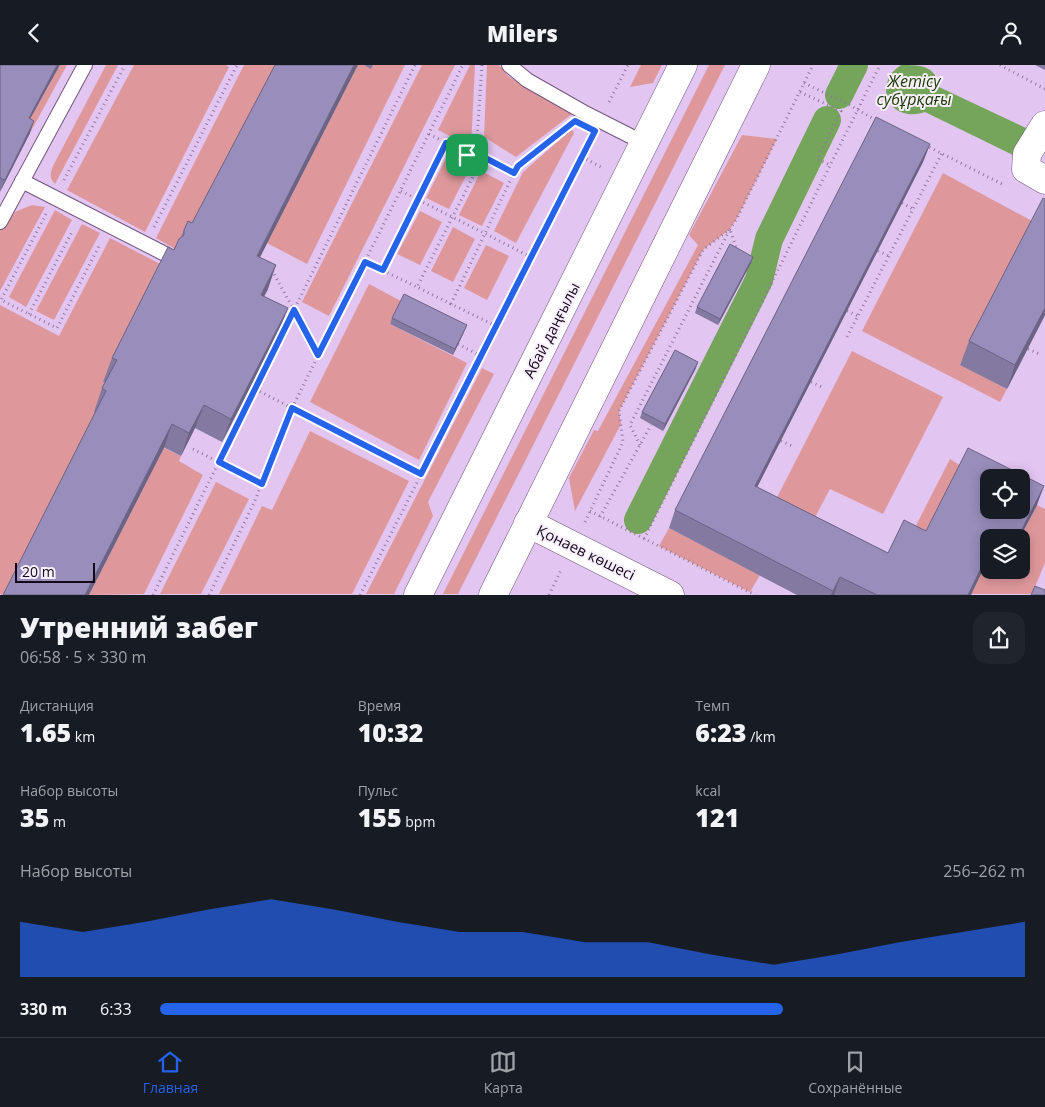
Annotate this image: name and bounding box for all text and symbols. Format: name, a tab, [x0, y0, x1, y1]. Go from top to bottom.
text: Milers	[487, 18, 558, 48]
icon: back	[20, 19, 48, 47]
icon: person	[997, 19, 1025, 47]
water label: Жетісу субұрқағы	[877, 70, 952, 110]
pin	[446, 134, 488, 176]
icon: arrive	[453, 141, 481, 169]
street label: Абай даңғылы	[518, 279, 584, 381]
map controls	[980, 469, 1030, 579]
button: locate	[980, 469, 1030, 519]
street label: Қонаев көшесі	[533, 520, 639, 584]
button: layers	[980, 529, 1030, 579]
scale bar	[15, 559, 95, 583]
text: 20 m	[22, 562, 55, 581]
text: Утренний забег	[20, 608, 258, 646]
button: share	[973, 612, 1025, 664]
text: 06:58 · 5 × 330 m	[20, 646, 146, 668]
text: Дистанция	[20, 696, 94, 715]
text: Время	[358, 696, 401, 715]
text: Темп	[695, 696, 730, 715]
text: 1.65	[20, 715, 71, 749]
text: 10:32	[358, 715, 423, 749]
text: 6:23	[695, 715, 747, 749]
text: km	[71, 727, 95, 746]
text: /km	[747, 727, 776, 746]
text: Набор высоты	[20, 781, 118, 800]
text: Пульс	[358, 781, 398, 800]
text: kcal	[695, 781, 721, 800]
text: 35	[20, 800, 49, 834]
text: 155	[358, 800, 402, 834]
text: 121	[695, 800, 739, 834]
text: m	[49, 812, 66, 831]
text: bpm	[402, 812, 435, 831]
text: Набор высоты	[20, 860, 132, 882]
text: 256–262 m	[943, 860, 1025, 882]
text: 330 m	[20, 998, 67, 1020]
text: 6:33	[100, 998, 132, 1020]
tab: Главная	[143, 1048, 198, 1097]
tab: Карта	[484, 1048, 523, 1097]
tab: Сохранённые	[808, 1048, 902, 1097]

